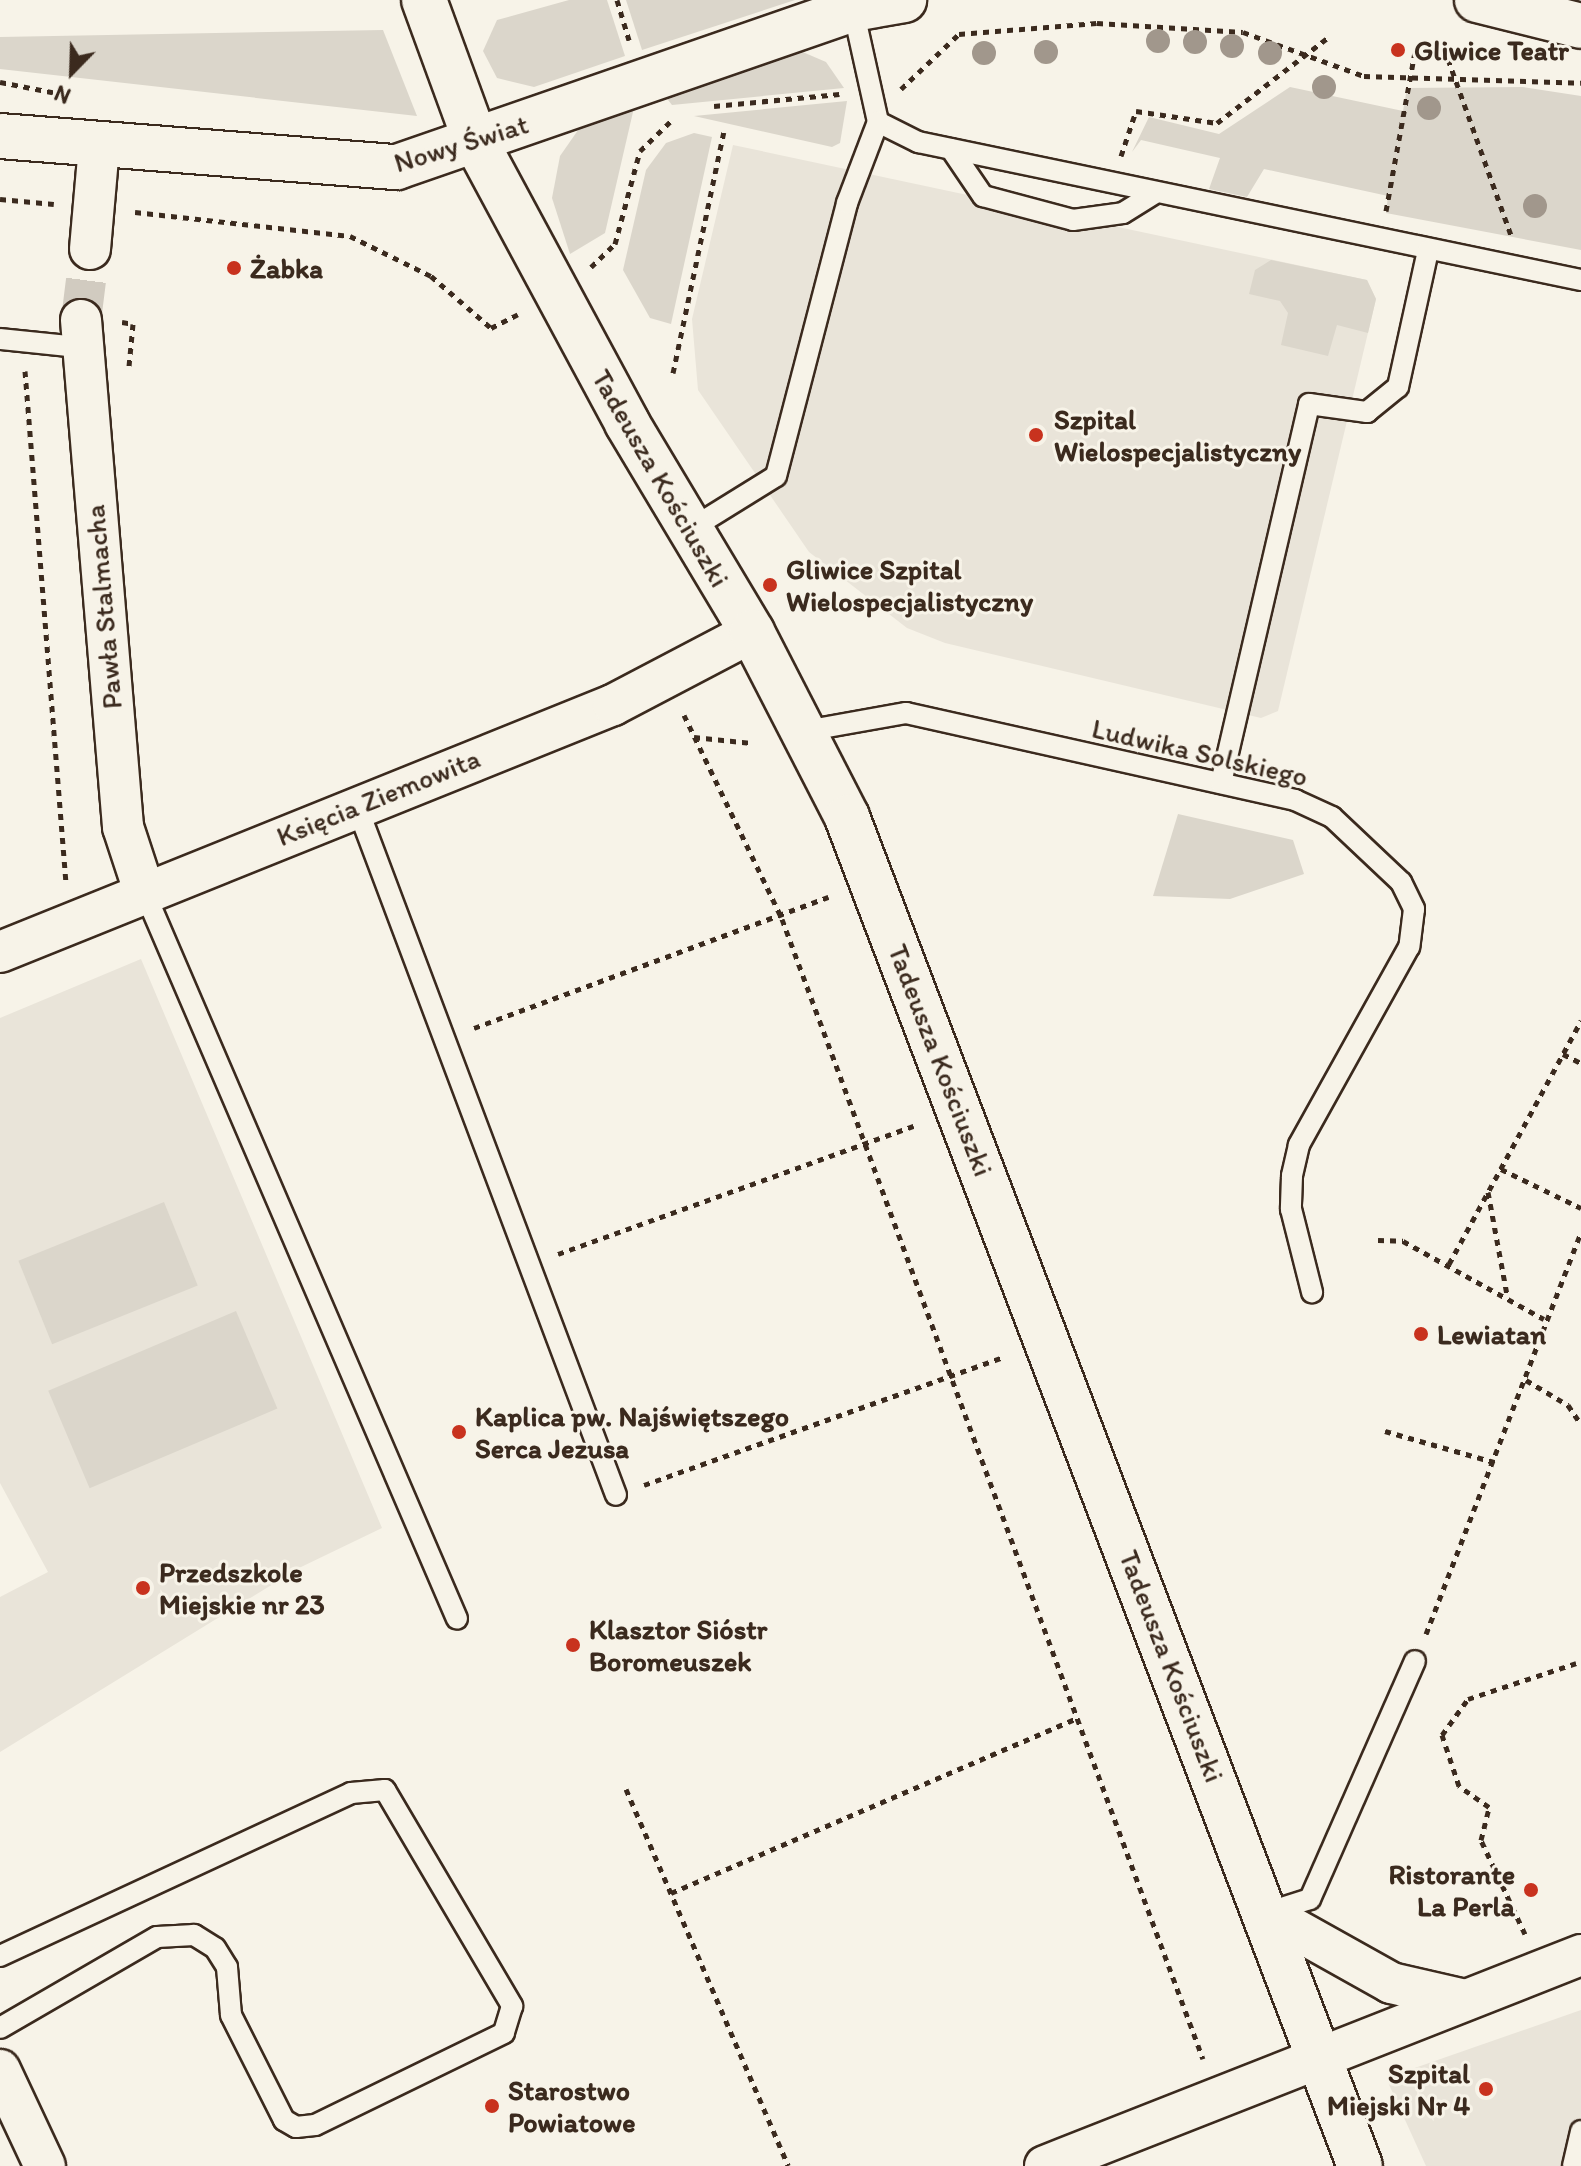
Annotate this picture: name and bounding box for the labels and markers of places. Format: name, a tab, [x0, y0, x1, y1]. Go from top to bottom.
place label: Gliwice Teatr	[1414, 33, 1569, 67]
marker: Gliwice Teatr	[1389, 41, 1407, 59]
place label: Żabka	[250, 251, 323, 285]
marker: Żabka	[225, 259, 243, 277]
place label: Szpital Wielospecjalistyczny	[1054, 402, 1301, 468]
marker: Szpital Wielospecjalistyczny	[1025, 424, 1047, 446]
place label: Gliwice Szpital Wielospecjalistyczny	[786, 552, 1033, 618]
marker: Gliwice Szpital Wielospecjalistyczny	[761, 576, 779, 594]
place label: Lewiatan	[1437, 1317, 1546, 1351]
marker: Lewiatan	[1412, 1325, 1430, 1343]
place label: Kaplica pw. Najświętszego Serca Jezusa	[475, 1399, 789, 1465]
marker: Kaplica pw. Najświętszego Serca Jezusa	[450, 1423, 468, 1441]
place label: Przedszkole Miejskie nr 23	[159, 1555, 325, 1621]
marker: Przedszkole Miejskie nr 23	[134, 1579, 152, 1597]
place label: Klasztor Sióstr Boromeuszek	[589, 1612, 768, 1678]
marker: Klasztor Sióstr Boromeuszek	[564, 1636, 582, 1654]
place label: Ristorante La Perla	[1388, 1857, 1515, 1923]
marker: Ristorante La Perla	[1522, 1881, 1540, 1899]
place label: Szpital Miejski Nr 4	[1327, 2056, 1470, 2122]
place label: Starostwo Powiatowe	[508, 2073, 635, 2139]
marker: Szpital Miejski Nr 4	[1477, 2080, 1495, 2098]
marker: Starostwo Powiatowe	[483, 2097, 501, 2115]

